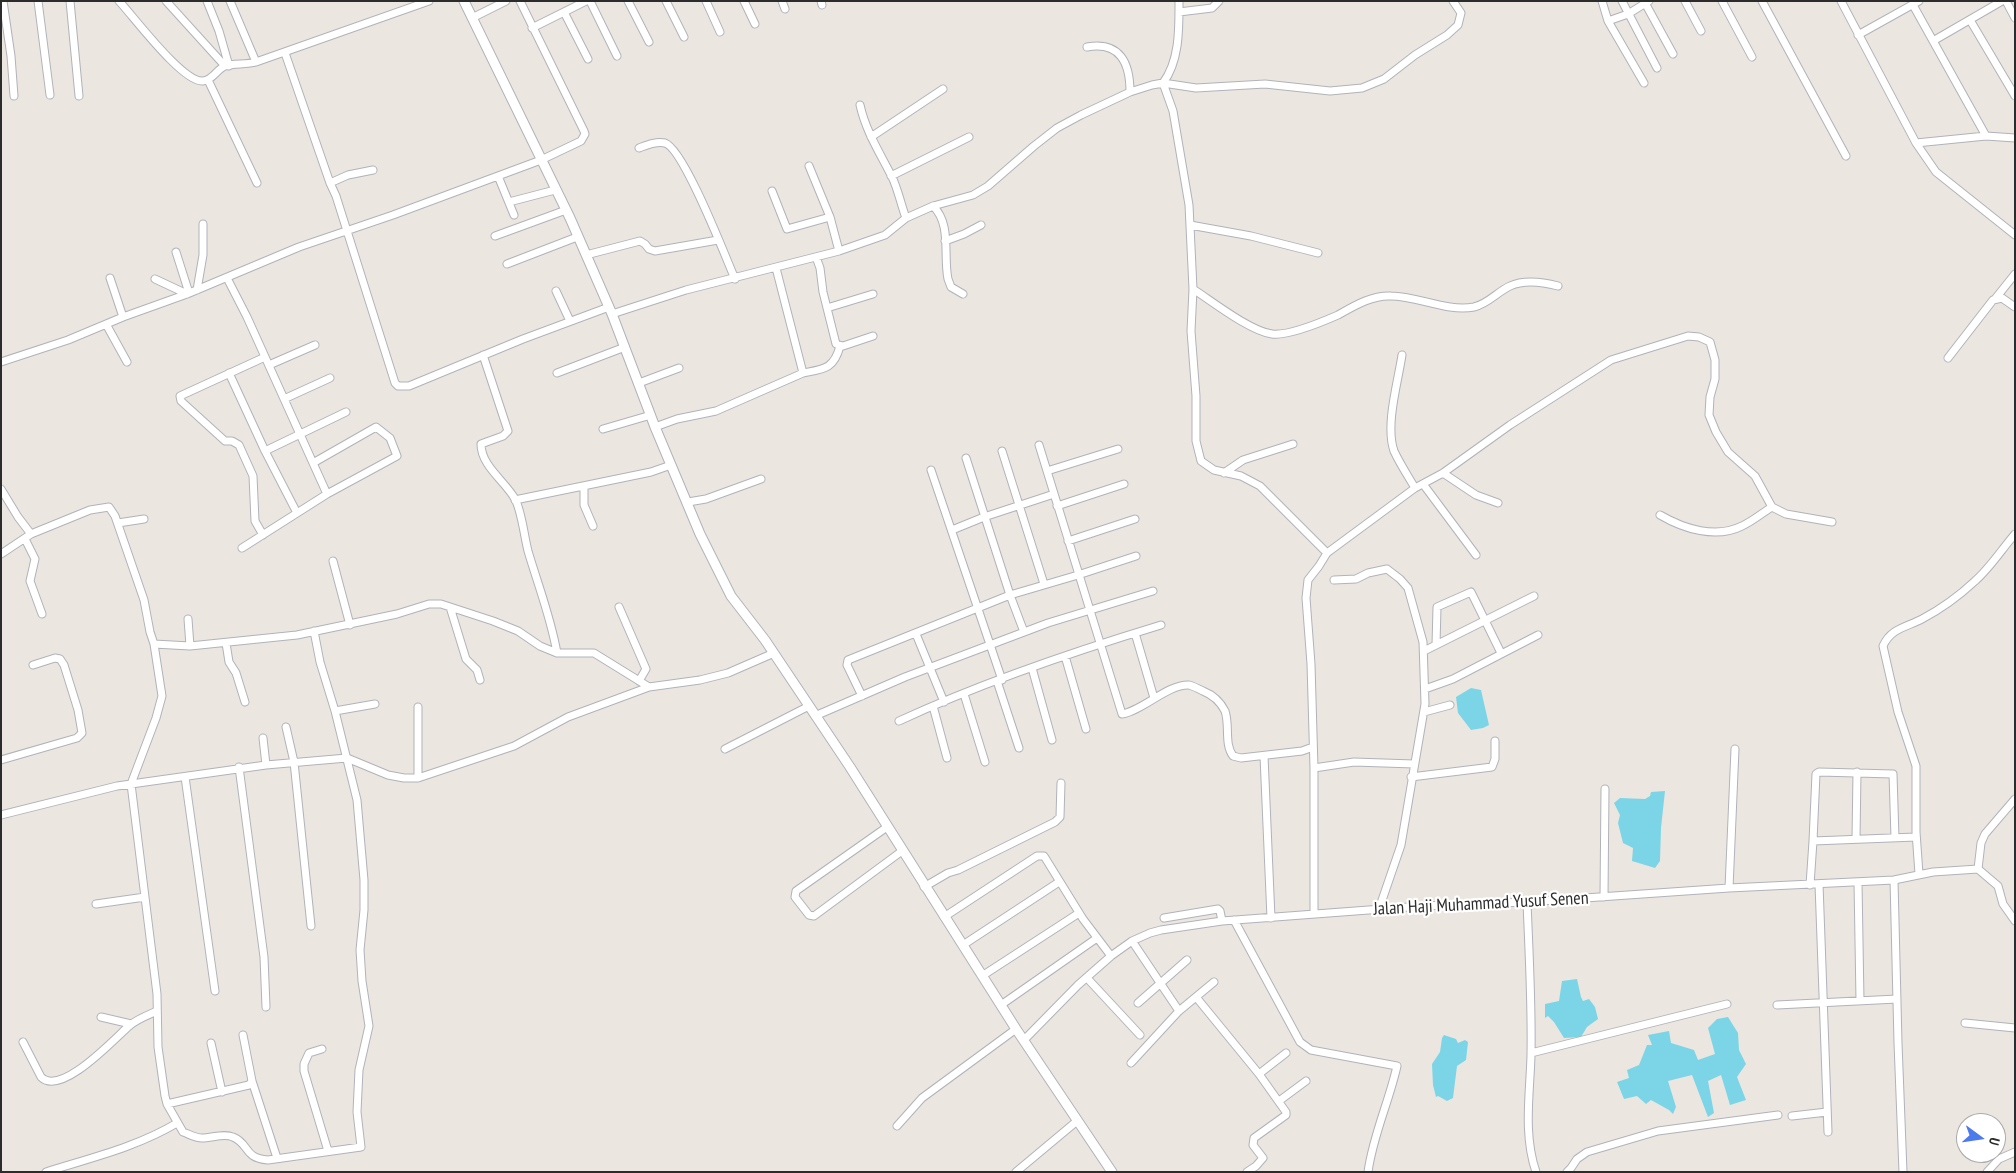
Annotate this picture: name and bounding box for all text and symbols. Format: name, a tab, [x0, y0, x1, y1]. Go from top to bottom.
street label: Jalan Haji Muhammad Yusuf Senen	[1373, 888, 1589, 920]
north arrow	[1956, 1113, 2006, 1163]
text: U	[1985, 1136, 2004, 1147]

